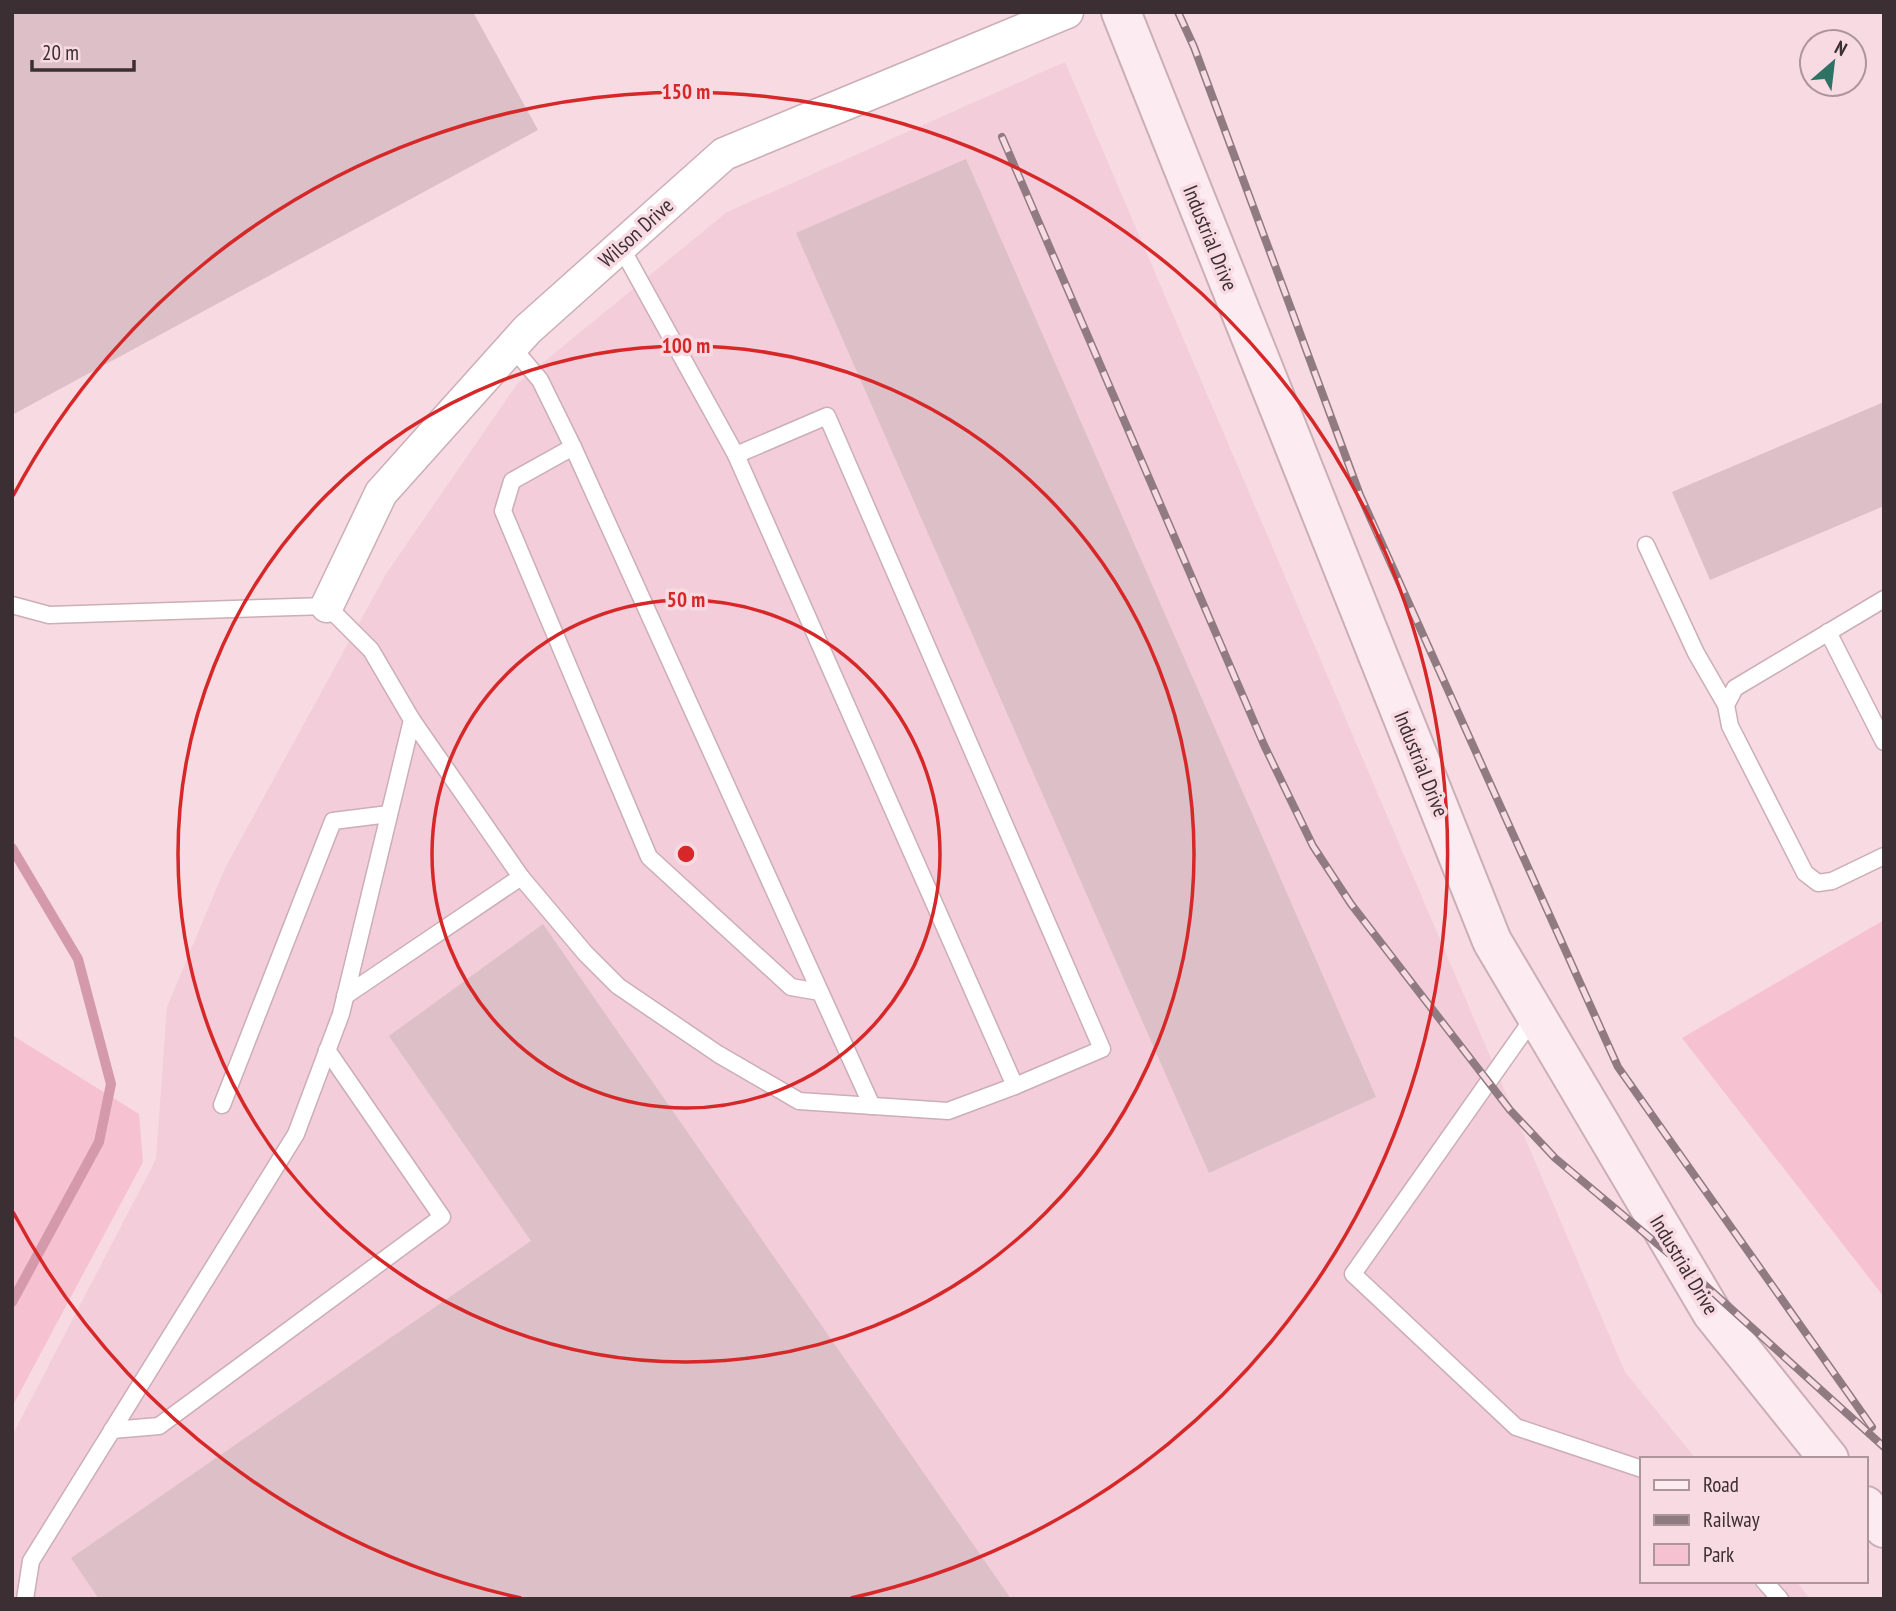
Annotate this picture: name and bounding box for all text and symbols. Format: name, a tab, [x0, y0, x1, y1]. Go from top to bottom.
scale bar	[32, 28, 133, 72]
north arrow	[1798, 28, 1868, 98]
text: N	[1831, 35, 1851, 61]
text: 20 m	[42, 39, 79, 66]
text: 150 m	[662, 78, 710, 105]
street label: Industrial Drive	[1177, 181, 1244, 295]
street label: Wilson Drive	[593, 192, 679, 273]
text: 100 m	[662, 332, 710, 359]
text: 50 m	[667, 586, 705, 613]
street label: Industrial Drive	[1388, 707, 1455, 821]
centre of rings	[674, 842, 698, 866]
street label: Industrial Drive	[1644, 1210, 1725, 1319]
legend	[1640, 1457, 1868, 1583]
text: Road	[1703, 1471, 1739, 1498]
text: Railway	[1703, 1506, 1760, 1533]
text: Park	[1703, 1541, 1734, 1568]

